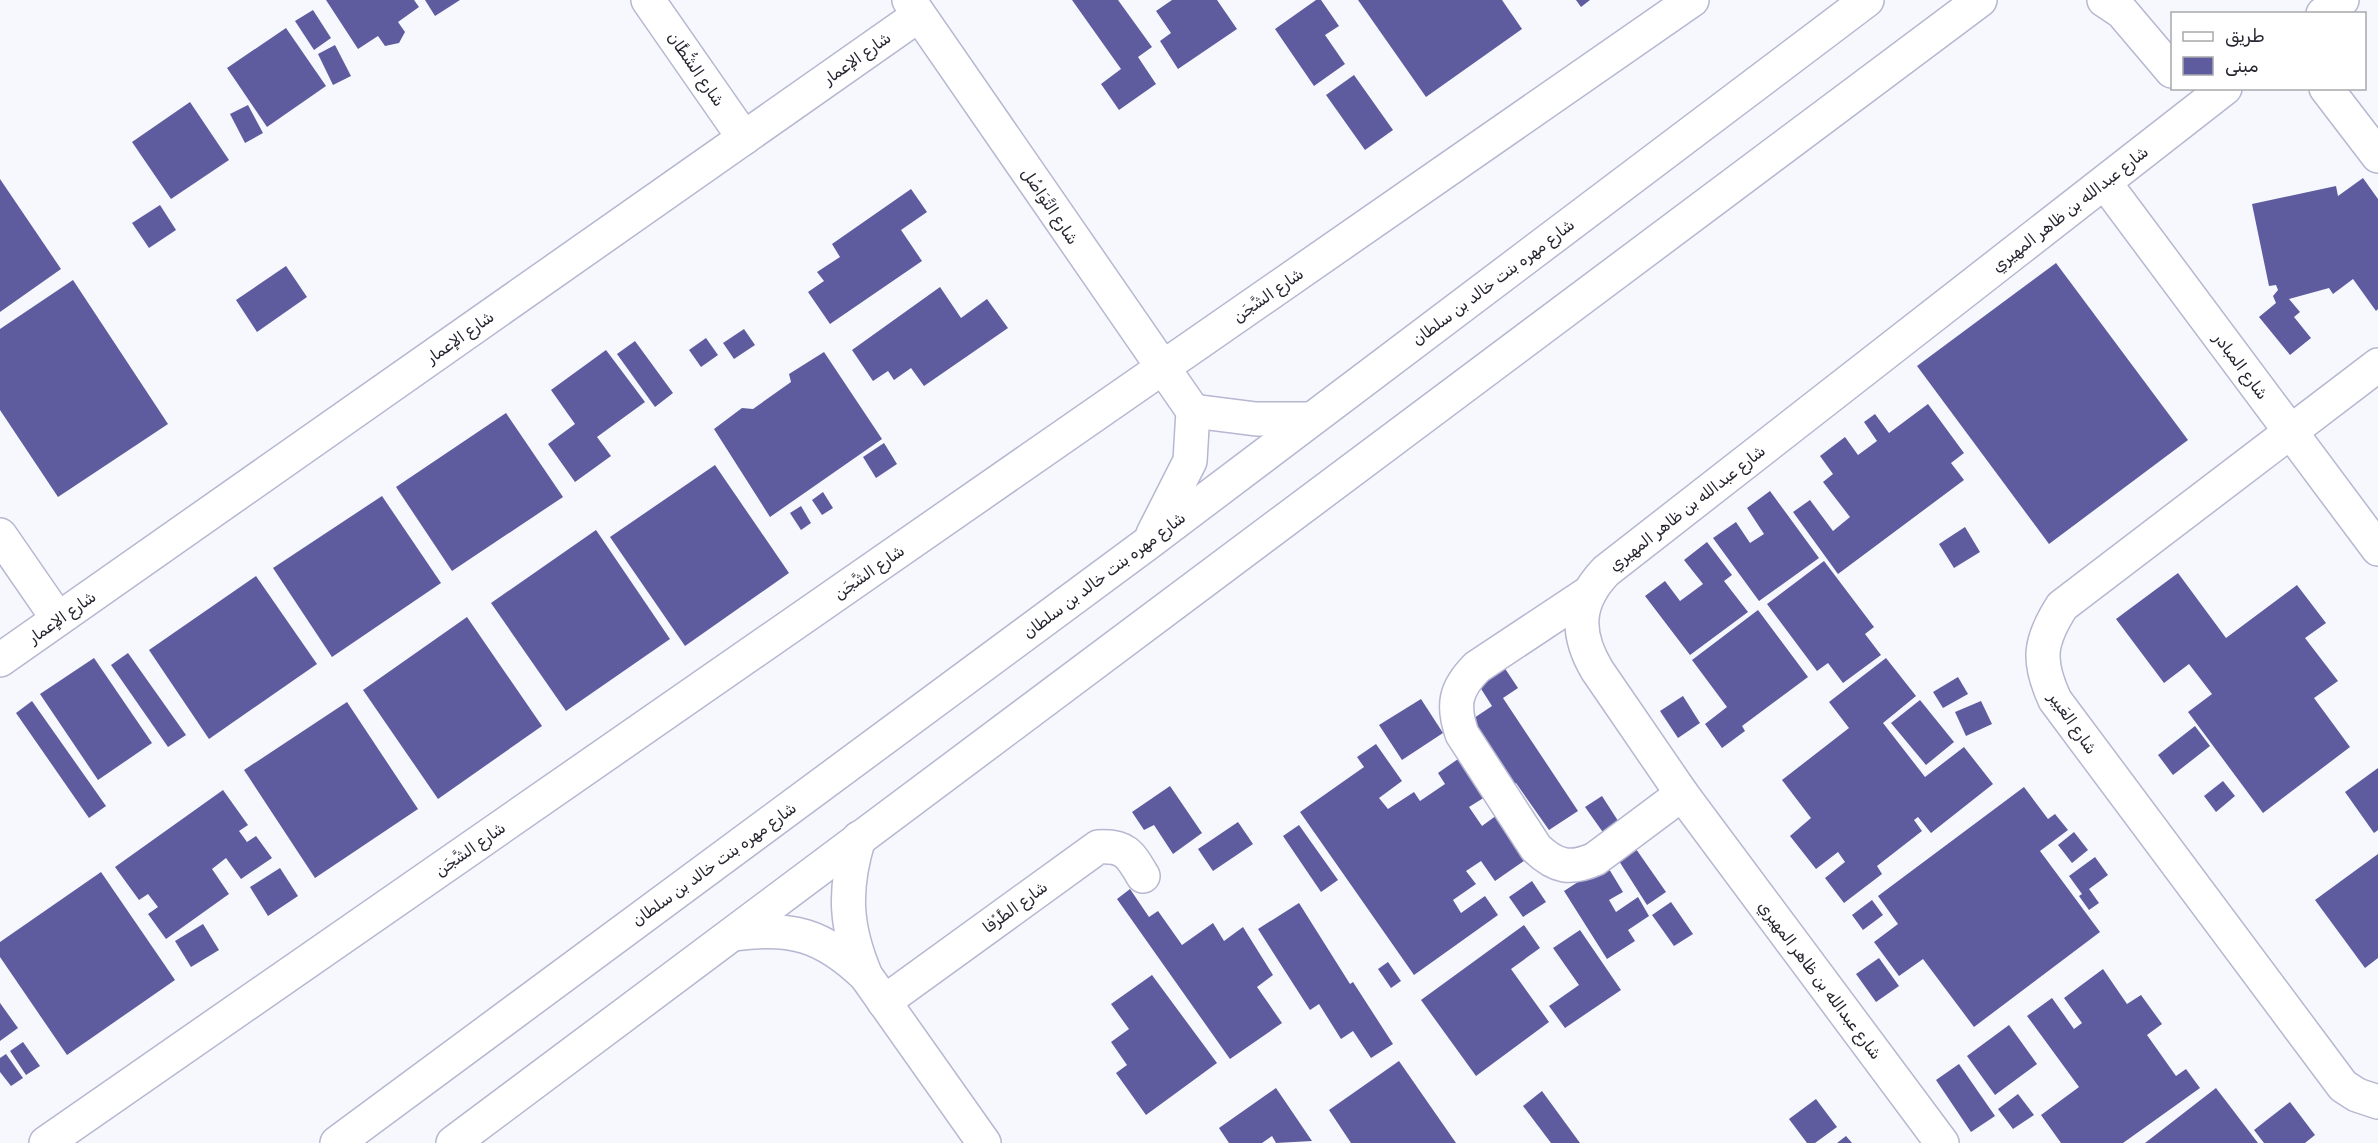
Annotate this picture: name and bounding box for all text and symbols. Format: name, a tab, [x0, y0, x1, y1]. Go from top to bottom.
legend	[2171, 12, 2366, 90]
text: طريق	[2225, 25, 2265, 47]
street label: شارع الشُّطَّان	[662, 27, 730, 111]
street label: شارع الإعمار	[819, 28, 896, 90]
text: مبنى	[2225, 55, 2259, 77]
street label: شارع عبدالله بن ظاهر المهيري	[1988, 142, 2153, 278]
street label: شارع التَّوَاصُل	[1016, 164, 1083, 249]
street label: شارع مهره بنت خالد بن سلطان	[1408, 215, 1579, 351]
street label: شارع الشَّجَن	[1229, 264, 1308, 328]
street label: شارع الإعمار	[422, 307, 499, 369]
street label: شارع المبادر	[2208, 328, 2272, 404]
street label: شارع عبدالله بن ظاهر المهيري	[1605, 441, 1770, 577]
street label: شارع مهره بنت خالد بن سلطان	[1019, 508, 1190, 644]
street label: شارع الشَّجَن	[830, 541, 909, 605]
street label: شارع الإعمار	[24, 587, 101, 649]
street label: شارع العَبِير	[2043, 687, 2101, 759]
street label: شارع مهره بنت خالد بن سلطان	[628, 798, 801, 932]
street label: شارع الشَّجَن	[431, 818, 510, 882]
street label: شارع الطَّرْفا	[979, 877, 1052, 939]
street label: شارع عبدالله بن ظاهر المهيري	[1753, 897, 1886, 1064]

